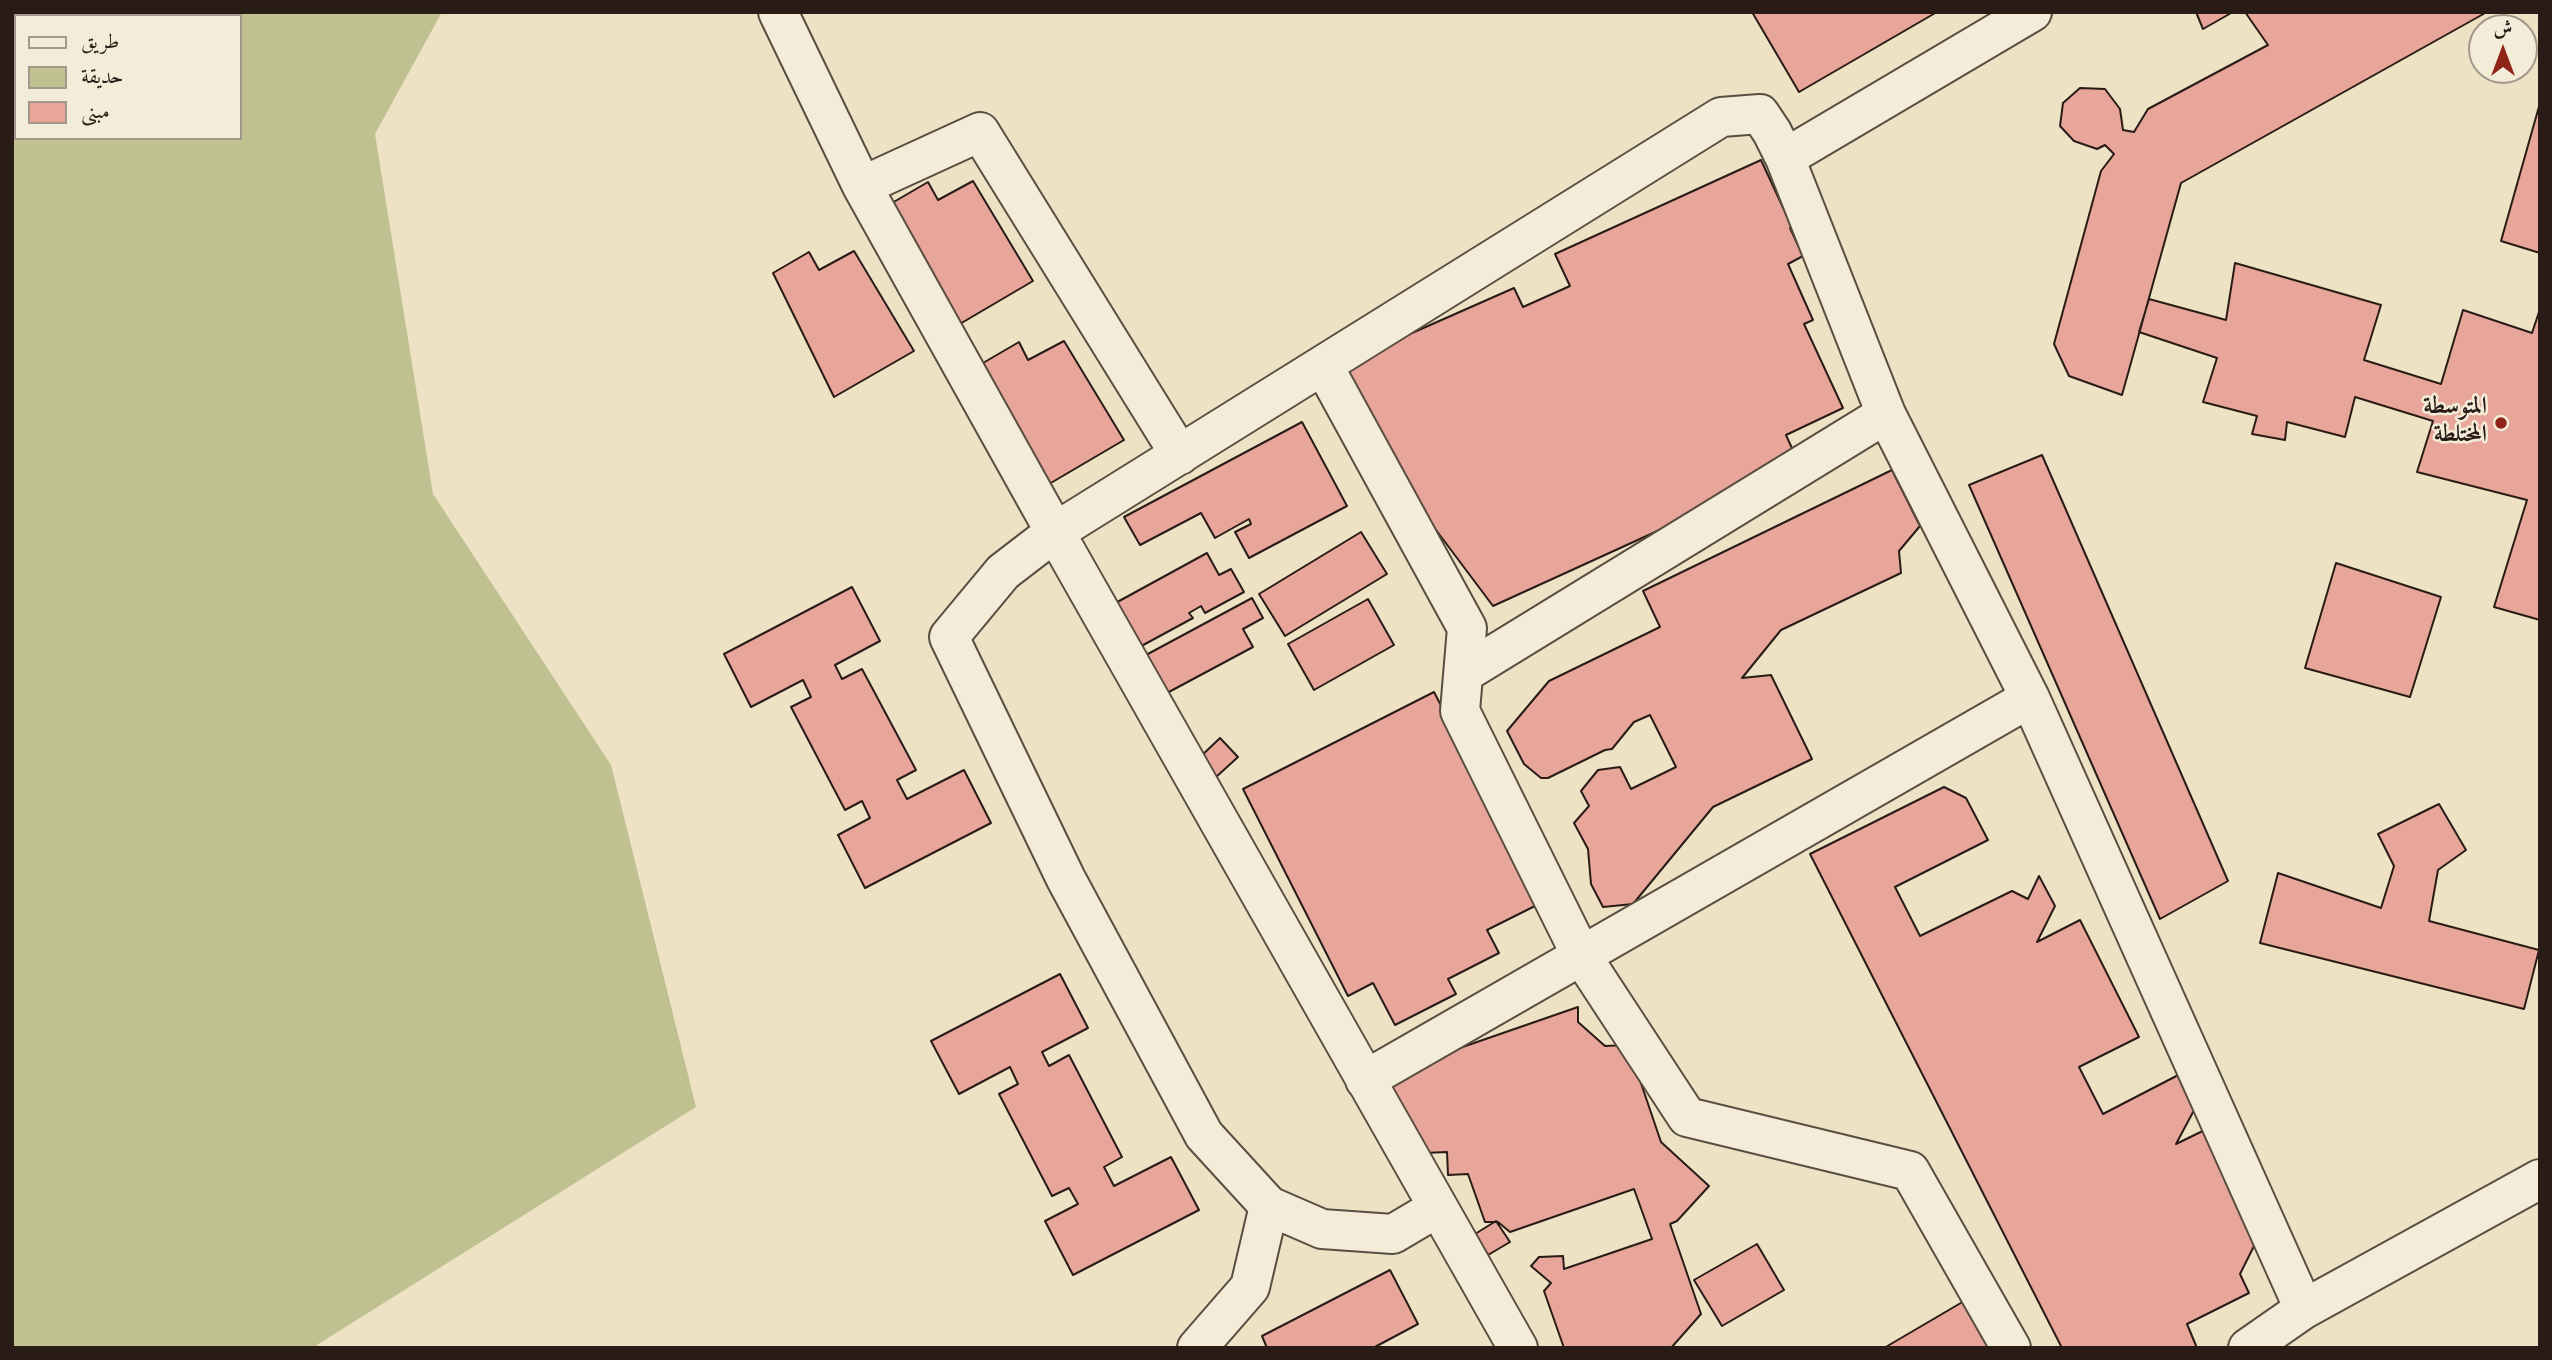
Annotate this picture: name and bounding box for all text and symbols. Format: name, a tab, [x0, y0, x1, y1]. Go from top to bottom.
legend	[14, 14, 242, 140]
north arrow	[2468, 14, 2538, 84]
text: ش	[2494, 16, 2512, 43]
text: طريق	[81, 28, 119, 58]
text: حديقة	[81, 63, 124, 93]
text: مبنى	[81, 98, 110, 128]
place label: المتوسطة المختلطة	[2423, 395, 2487, 451]
marker: المتوسطة المختلطة	[2493, 415, 2509, 431]

